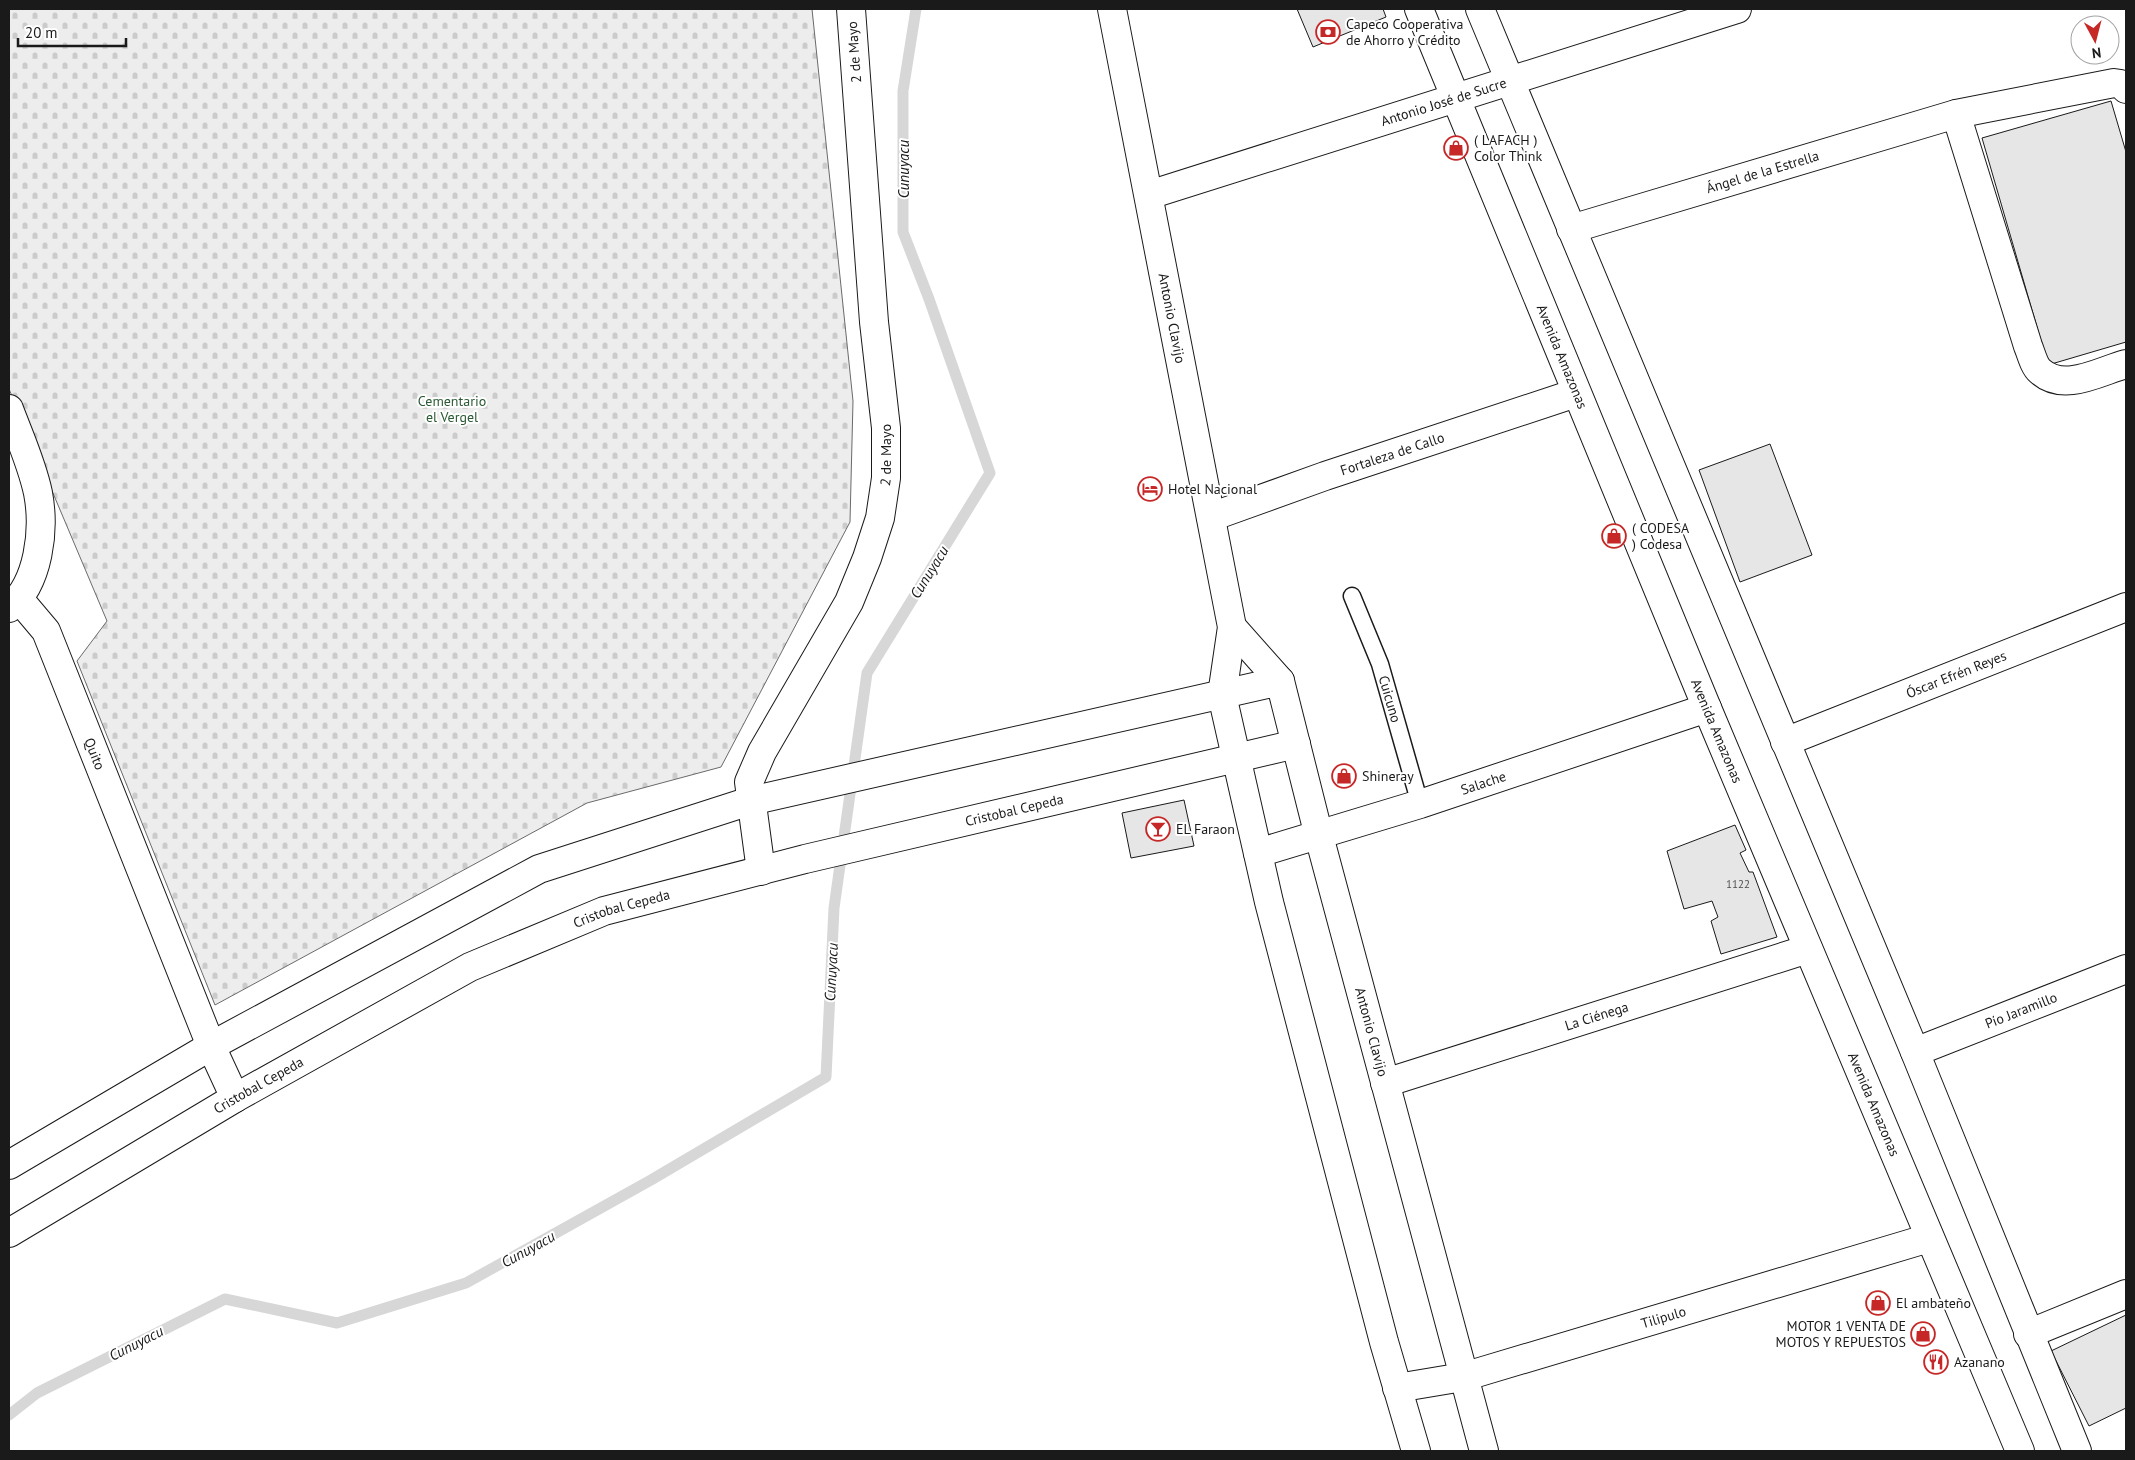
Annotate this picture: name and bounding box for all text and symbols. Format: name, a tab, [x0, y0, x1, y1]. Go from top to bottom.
scale bar	[18, 15, 125, 47]
place label: Capeco Cooperativa de Ahorro y Crédito	[1346, 15, 1464, 49]
north arrow	[2070, 15, 2120, 65]
bank icon: Capeco Cooperativa de Ahorro y Crédito	[1315, 19, 1341, 45]
street label: 2 de Mayo	[843, 21, 865, 83]
text: 20 m	[25, 23, 58, 42]
text: N	[2091, 43, 2102, 62]
street label: Antonio José de Sucre	[1379, 74, 1509, 130]
place label: ( LAFACH ) Color Think	[1474, 131, 1543, 165]
shop icon: ( LAFACH ) Color Think	[1443, 135, 1469, 161]
water label: Cunuyacu	[894, 139, 913, 198]
street label: Ángel de la Estrella	[1704, 146, 1821, 197]
street label: Antonio Clavijo	[1154, 272, 1190, 365]
street label: Avenida Amazonas	[1533, 302, 1592, 412]
park label: Cementario el Vergel	[418, 392, 486, 426]
street label: 2 de Mayo	[876, 423, 895, 487]
street label: Fortaleza de Callo	[1338, 428, 1447, 479]
hotel icon: Hotel Nacional	[1137, 476, 1163, 502]
place label: Hotel Nacional	[1168, 480, 1257, 498]
place label: ( CODESA ) Codesa	[1632, 519, 1690, 553]
shop icon: ( CODESA ) Codesa	[1601, 523, 1627, 549]
water label: Cunuyacu	[905, 542, 953, 602]
street label: Óscar Efrén Reyes	[1903, 646, 2009, 702]
street label: Cuicuno	[1375, 673, 1405, 725]
street label: Avenida Amazonas	[1687, 676, 1747, 786]
street label: Quito	[80, 735, 109, 772]
shop icon: Shineray	[1331, 763, 1357, 789]
place label: Shineray	[1362, 767, 1414, 785]
street label: Salache	[1458, 767, 1508, 799]
street label: Cristobal Cepeda	[963, 790, 1065, 830]
bar icon: EL Faraon	[1145, 816, 1171, 842]
place label: EL Faraon	[1176, 820, 1235, 838]
house number: 1122	[1726, 877, 1750, 891]
street label: Cristobal Cepeda	[570, 885, 672, 932]
water label: Cunuyacu	[820, 942, 842, 1002]
street label: Antonio Clavijo	[1351, 985, 1392, 1079]
street label: Pío Jaramillo	[1982, 988, 2060, 1033]
street label: La Ciénega	[1563, 997, 1631, 1034]
street label: Avenida Amazonas	[1844, 1049, 1904, 1159]
street label: Cristobal Cepeda	[210, 1053, 307, 1118]
water label: Cunuyacu	[498, 1226, 558, 1271]
shop icon: El ambateño	[1865, 1290, 1891, 1316]
place label: El ambateño	[1896, 1294, 1971, 1312]
street label: Tilipulo	[1639, 1302, 1688, 1332]
place label: MOTOR 1 VENTA DE MOTOS Y REPUESTOS	[1776, 1317, 1906, 1351]
water label: Cunuyacu	[106, 1321, 167, 1365]
shop icon: MOTOR 1 VENTA DE MOTOS Y REPUESTOS	[1910, 1321, 1936, 1347]
restaurant icon: Azanano	[1923, 1349, 1949, 1375]
place label: Azanano	[1954, 1353, 2005, 1371]

